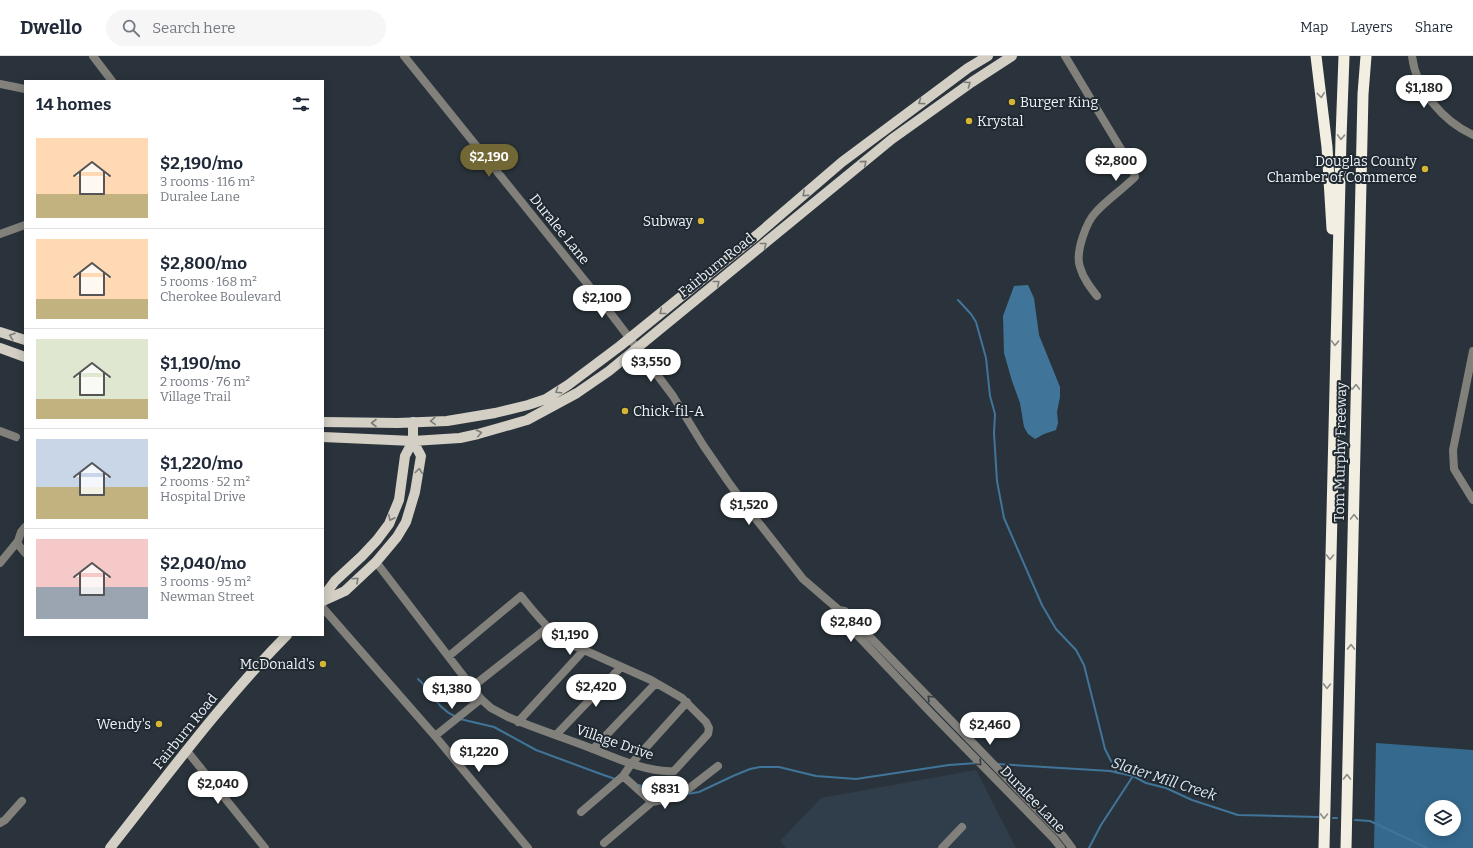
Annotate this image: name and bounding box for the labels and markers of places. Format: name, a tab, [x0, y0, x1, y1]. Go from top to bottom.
pin: $1,180	[1391, 75, 1457, 109]
place label: Burger King	[1020, 94, 1098, 111]
marker: Burger King	[1007, 97, 1017, 107]
place label: Krystal	[977, 113, 1023, 130]
marker: Krystal	[964, 116, 974, 126]
pin: $2,190	[456, 144, 522, 178]
pin: $2,800	[1083, 148, 1149, 182]
place label: Douglas County Chamber of Commerce	[1267, 153, 1418, 186]
marker: Douglas County Chamber of Commerce	[1420, 164, 1430, 174]
place label: Subway	[643, 213, 694, 230]
marker: Subway	[696, 216, 706, 226]
pin: $2,100	[569, 285, 635, 319]
pin: $3,550	[618, 349, 684, 383]
place label: Chick-fil-A	[633, 403, 704, 420]
marker: Chick-fil-A	[620, 406, 630, 416]
pin: $1,520	[716, 492, 782, 526]
pin: $2,840	[818, 609, 884, 643]
pin: $1,190	[537, 622, 603, 656]
place label: McDonald's	[240, 656, 315, 673]
marker: McDonald's	[318, 659, 328, 669]
pin: $2,420	[563, 674, 629, 708]
pin: $1,380	[419, 676, 485, 710]
pin: $2,460	[957, 712, 1023, 746]
place label: Wendy's	[96, 716, 151, 733]
marker: Wendy's	[154, 719, 164, 729]
pin: $1,220	[446, 739, 512, 773]
pin: $2,040	[185, 771, 251, 805]
pin: $831	[641, 776, 689, 810]

